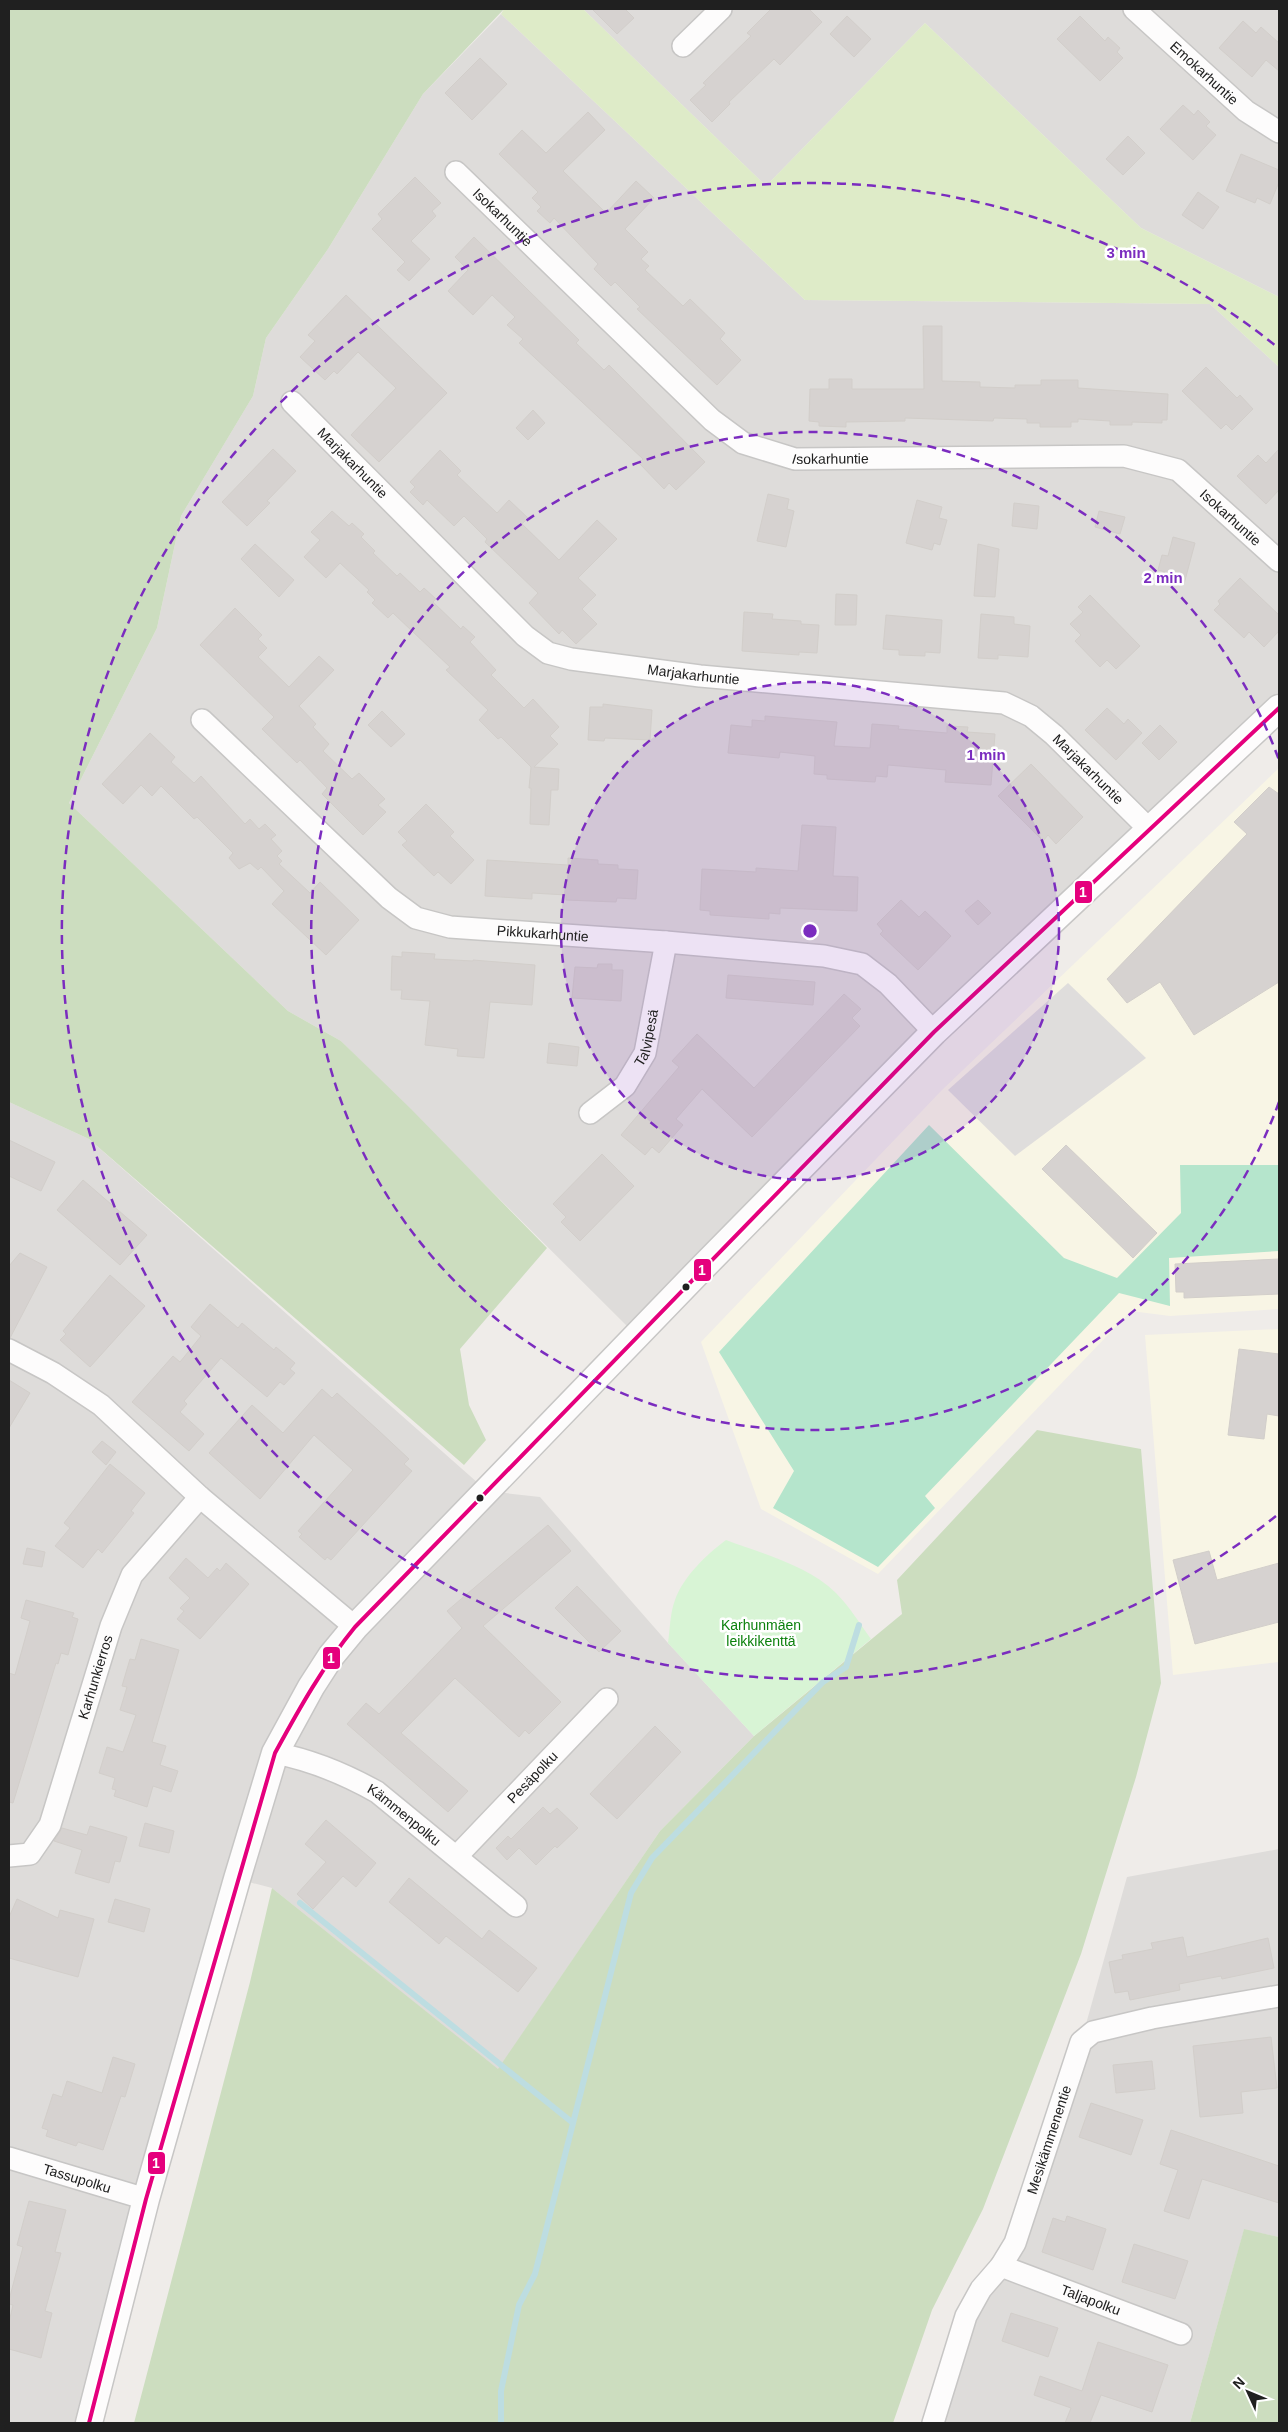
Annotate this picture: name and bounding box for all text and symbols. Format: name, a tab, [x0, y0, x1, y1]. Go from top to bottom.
street label: Emokarhuntie	[1167, 38, 1242, 108]
street label: Isokarhuntie	[470, 185, 536, 250]
text: 3 min	[1106, 244, 1146, 261]
street label: Marjakarhuntie	[314, 424, 391, 502]
street label: Isokarhuntie	[790, 450, 869, 467]
street label: Isokarhuntie	[1197, 486, 1264, 549]
text: 2 min	[1143, 569, 1183, 586]
street label: Marjakarhuntie	[646, 661, 740, 687]
street label: Marjakarhuntie	[1050, 731, 1127, 807]
text: 1 min	[966, 746, 1006, 763]
line badge: 1	[1074, 880, 1093, 904]
text: 1	[1079, 884, 1087, 900]
street label: Pikkukarhuntie	[496, 922, 589, 945]
centre of rings	[801, 922, 819, 940]
street label: Talvipesä	[631, 1008, 661, 1069]
line badge: 1	[693, 1258, 712, 1282]
text: 1	[698, 1262, 706, 1278]
unlabelled marker	[681, 1282, 691, 1292]
unlabelled marker	[475, 1493, 485, 1503]
park label: Karhunmäen leikkikenttä	[721, 1617, 801, 1649]
street label: Karhunkierros	[75, 1633, 116, 1721]
line badge: 1	[322, 1646, 341, 1670]
text: 1	[327, 1650, 335, 1666]
street label: Pesäpolku	[504, 1748, 561, 1806]
street label: Kämmenpolku	[365, 1780, 444, 1849]
street label: Mesikämmenentie	[1024, 2083, 1074, 2196]
line badge: 1	[147, 2151, 166, 2175]
text: 1	[152, 2155, 160, 2171]
street label: Tassupolku	[41, 2161, 113, 2196]
street label: Taljapolku	[1059, 2281, 1123, 2318]
north arrow	[1223, 2367, 1273, 2417]
text: N	[1229, 2374, 1248, 2392]

